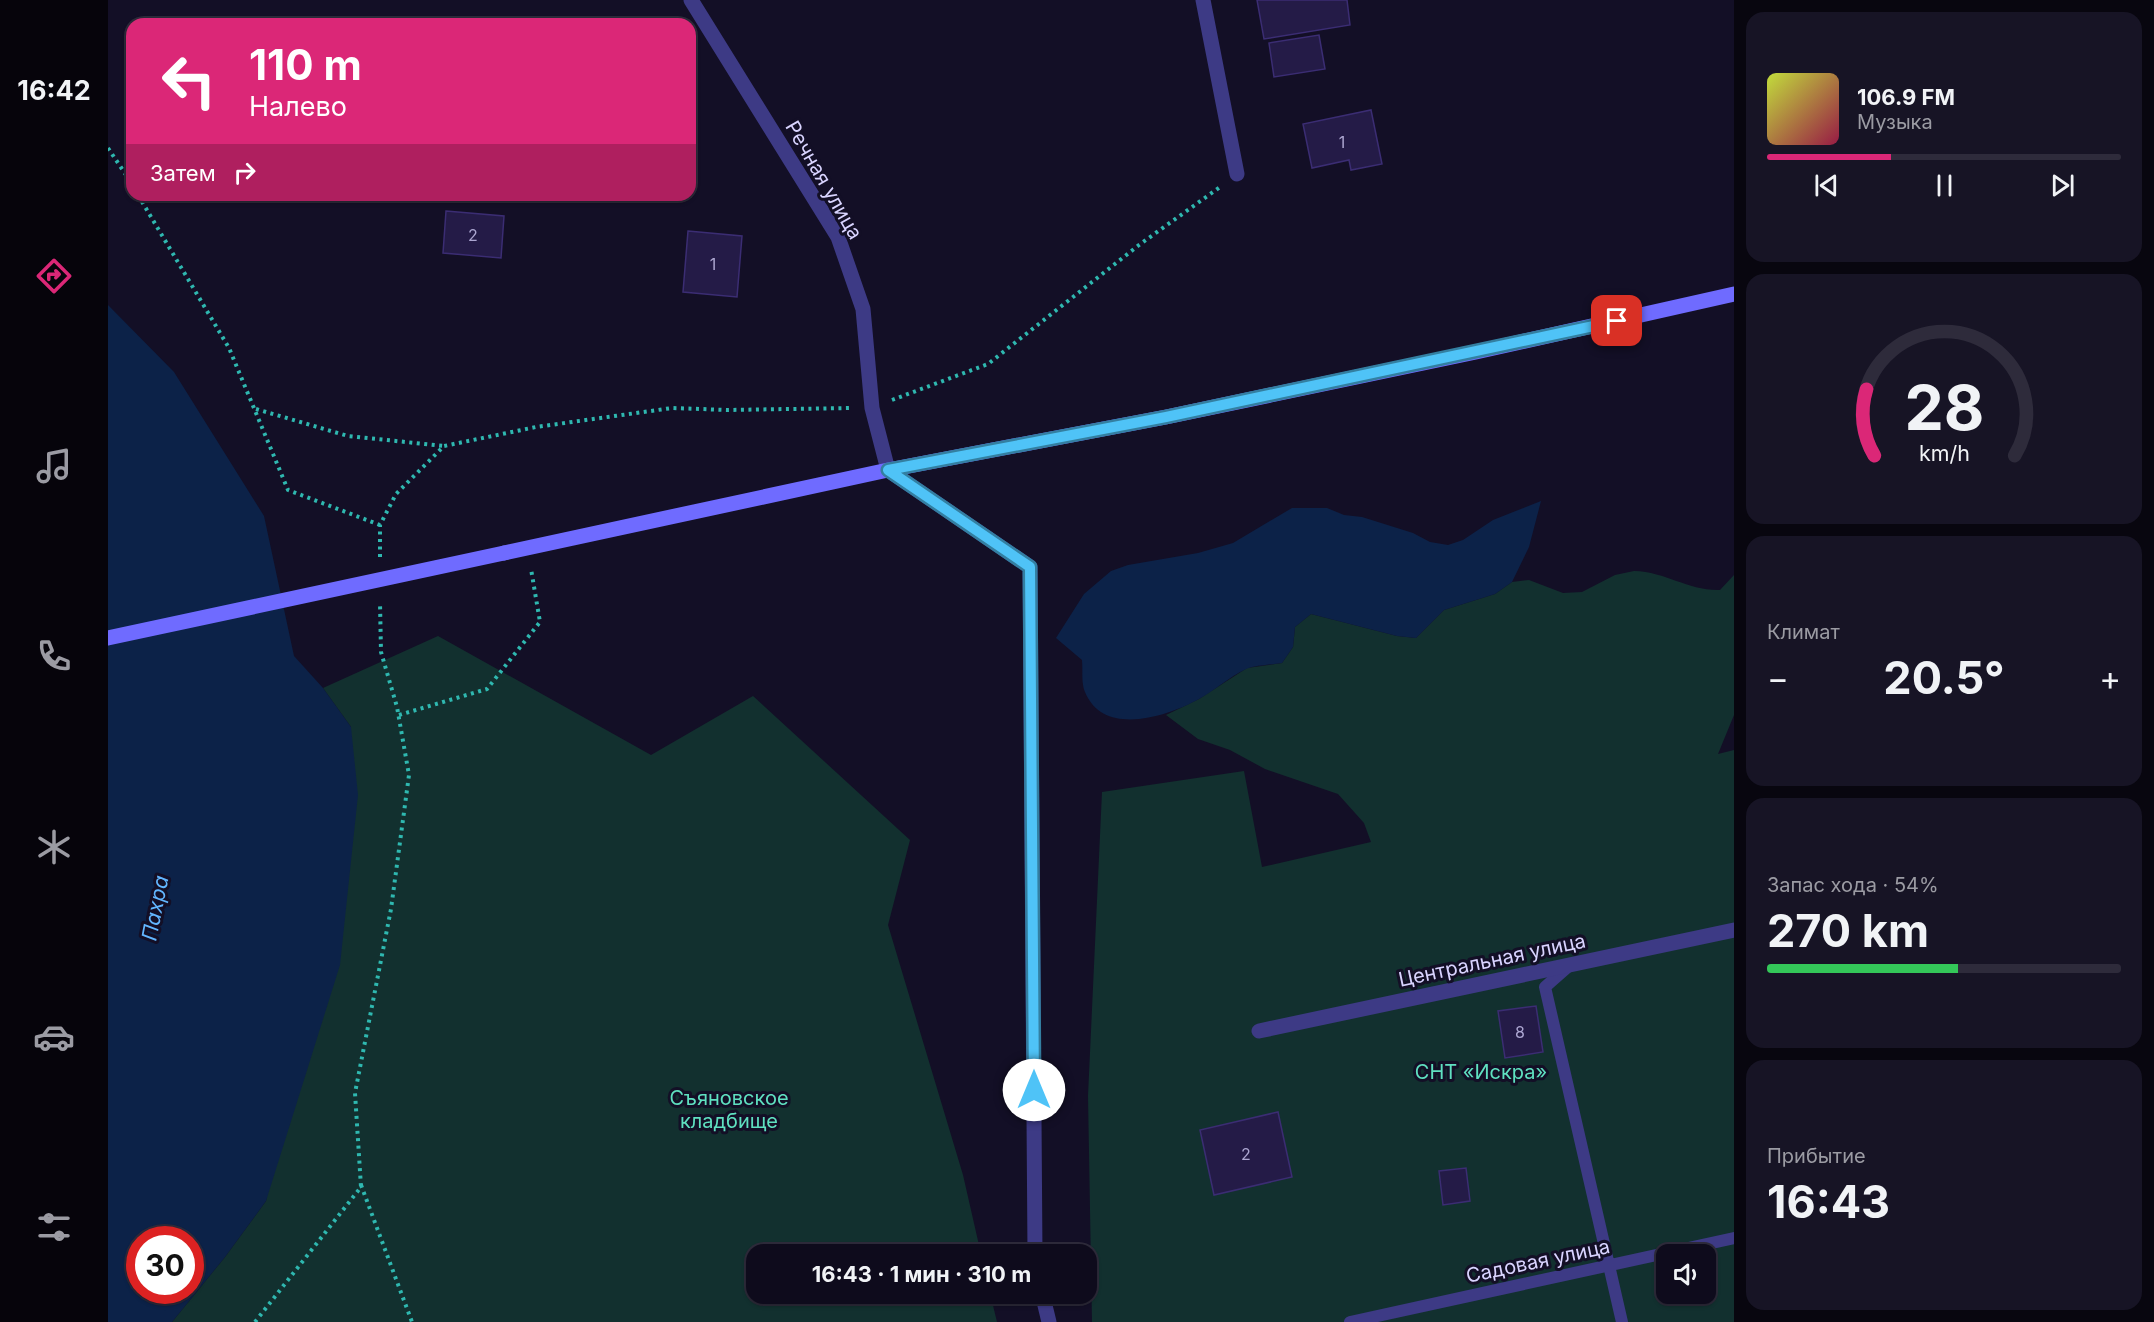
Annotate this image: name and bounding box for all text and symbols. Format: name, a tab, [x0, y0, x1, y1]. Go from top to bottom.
text: 110 m	[249, 39, 362, 90]
icon: left	[150, 42, 228, 120]
text: 16:42	[17, 74, 91, 107]
text: 106.9 FM	[1857, 84, 1955, 110]
text: Налево	[249, 90, 347, 123]
text: Музыка	[1857, 110, 1933, 134]
street label: Речная улица	[780, 117, 868, 243]
house number: 1	[1339, 132, 1345, 152]
icon: right	[228, 156, 261, 189]
text: Затем	[150, 160, 216, 186]
icon: previous	[1810, 169, 1843, 202]
icon: pause	[1928, 169, 1961, 202]
icon: next	[2046, 169, 2079, 202]
house number: 2	[468, 225, 478, 245]
house number: 1	[710, 254, 716, 274]
icon: directions	[33, 255, 75, 297]
pin	[1591, 295, 1642, 346]
icon: arrive	[1600, 304, 1633, 337]
text: 28	[1904, 370, 1984, 445]
text: km/h	[1919, 440, 1969, 466]
icon: music	[33, 445, 75, 487]
text: Климат	[1767, 620, 1840, 644]
icon: phone	[33, 635, 75, 677]
text: 20.5°	[1883, 650, 2005, 705]
text: −	[1767, 658, 1789, 698]
text: +	[2099, 658, 2121, 698]
icon: climate	[33, 826, 75, 868]
water label: Пахра	[136, 873, 174, 943]
text: Запас хода · 54%	[1767, 873, 1939, 897]
text: 270 km	[1767, 903, 1929, 958]
street label: Центральная улица	[1396, 928, 1588, 992]
icon: car	[33, 1016, 75, 1058]
house number: 8	[1515, 1022, 1525, 1042]
position arrow	[1002, 1058, 1066, 1122]
park label: СНТ «Искра»	[1415, 1060, 1547, 1084]
park label: Съяновское кладбище	[669, 1086, 789, 1133]
house number: 2	[1241, 1144, 1251, 1164]
text: Прибытие	[1767, 1144, 1866, 1168]
text: 16:43	[1767, 1174, 1890, 1229]
icon: filters	[33, 1206, 75, 1248]
speed limit sign: 30	[126, 1226, 204, 1304]
street label: Садовая улица	[1464, 1234, 1612, 1288]
map controls	[1656, 1244, 1716, 1304]
button: sound	[1656, 1244, 1716, 1304]
text: 16:43 · 1 мин · 310 m	[812, 1261, 1031, 1287]

